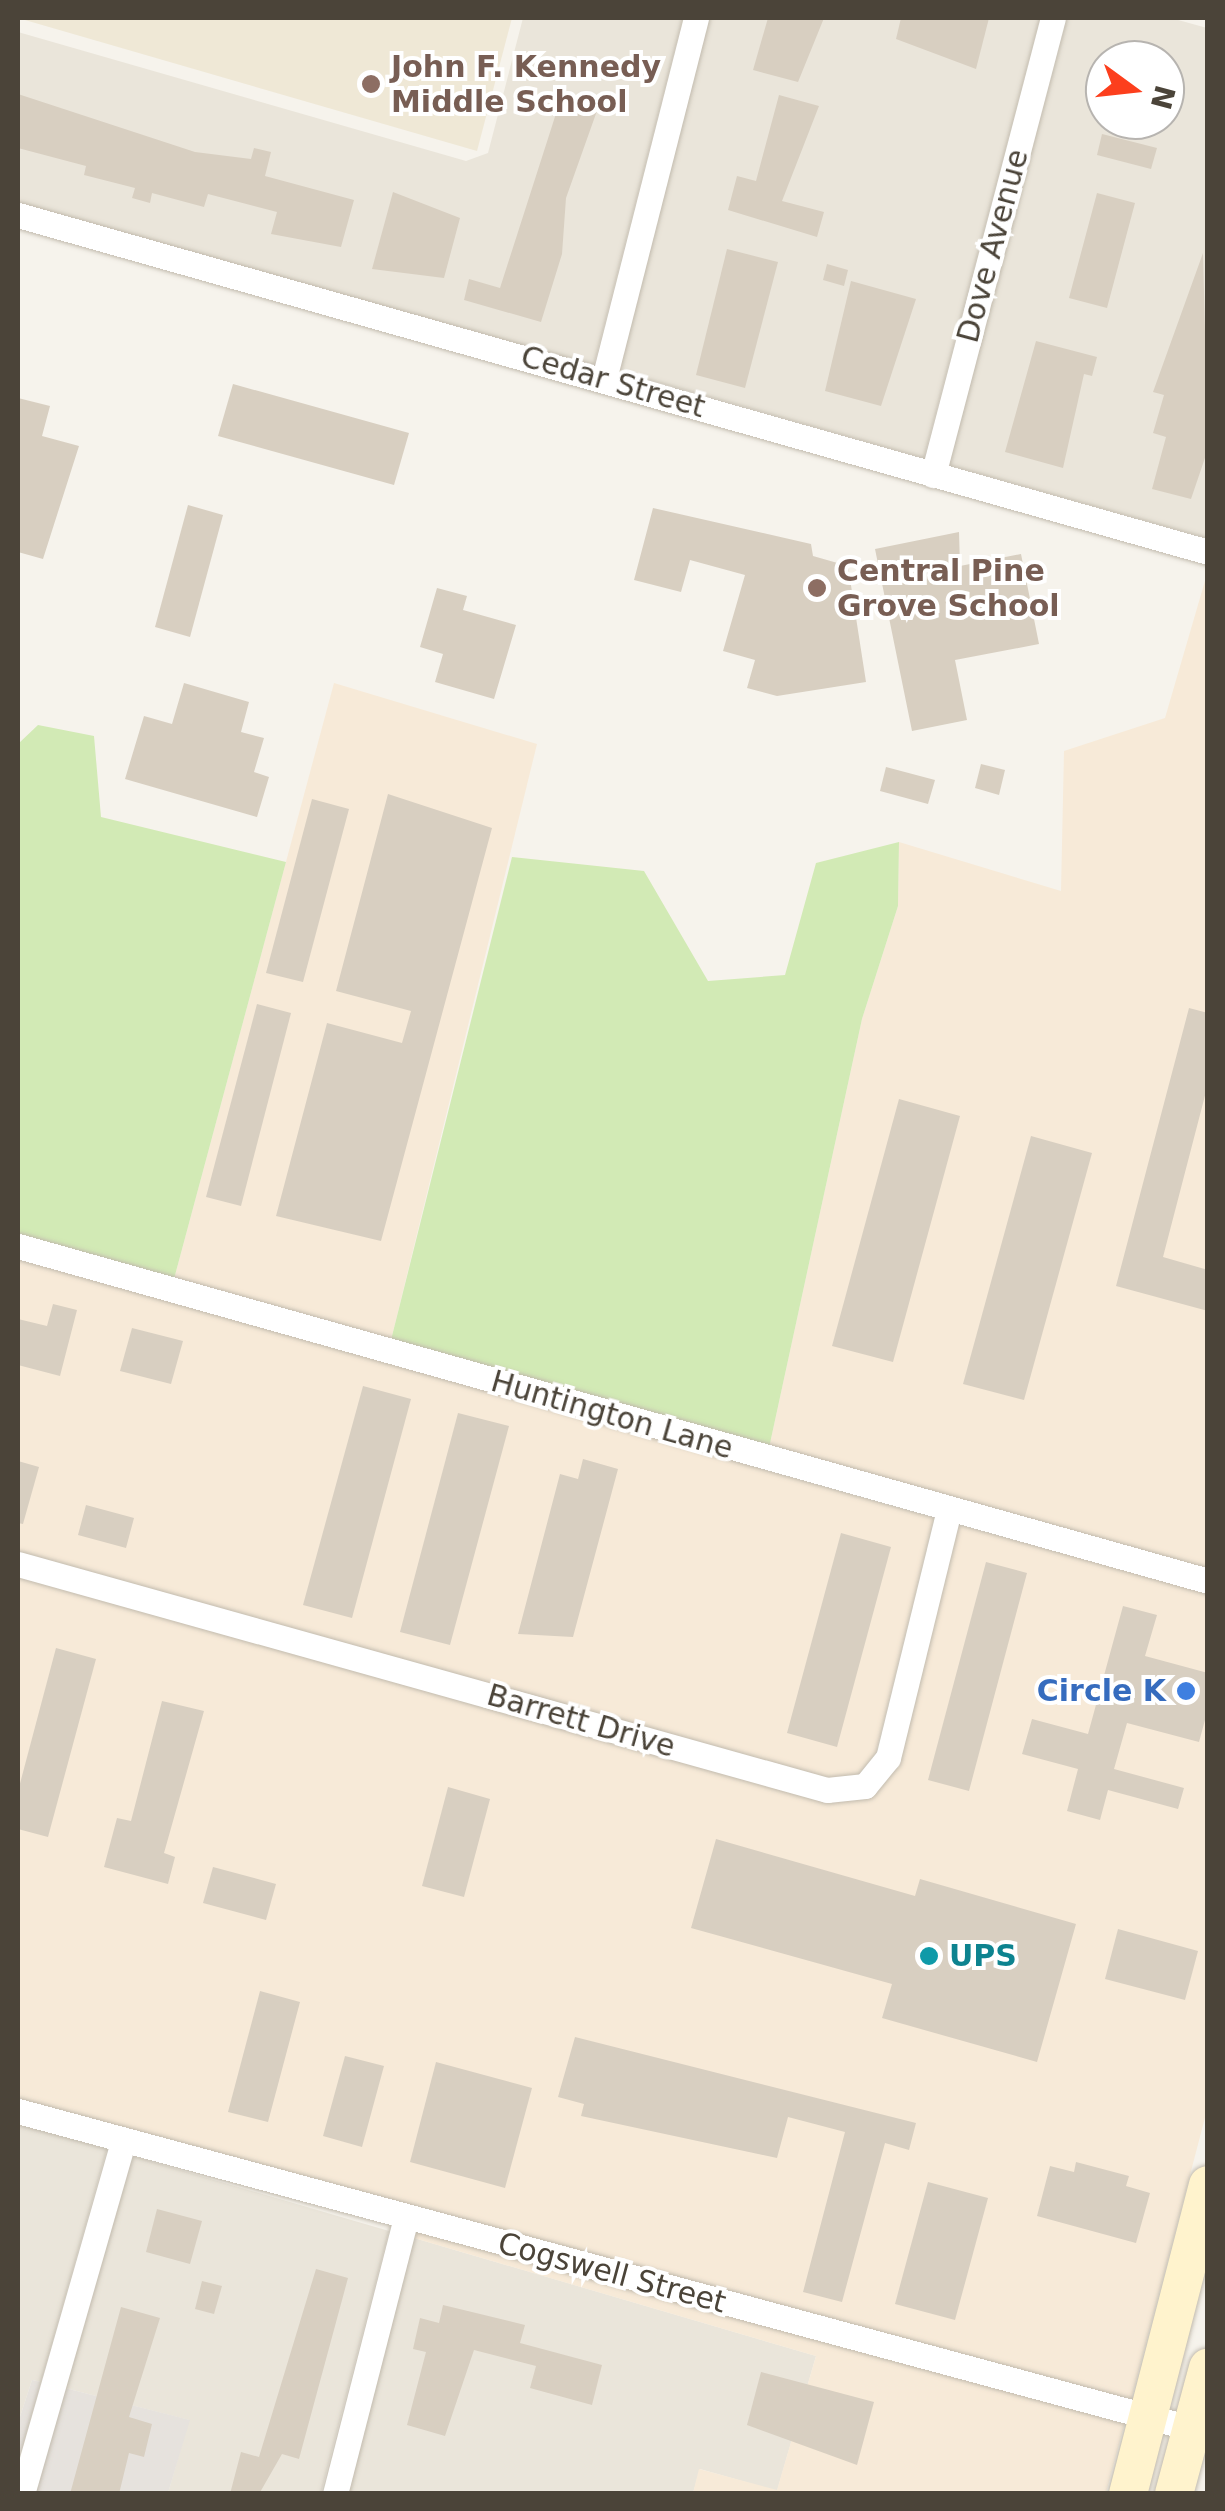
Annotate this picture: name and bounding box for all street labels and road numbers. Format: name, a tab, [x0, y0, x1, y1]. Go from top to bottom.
street label: Dove Avenue	[950, 145, 1036, 347]
street label: Cedar Street	[517, 339, 709, 425]
street label: Huntington Lane	[487, 1363, 737, 1467]
street label: Barrett Drive	[483, 1677, 679, 1765]
street label: Cogswell Street	[494, 2225, 730, 2321]

